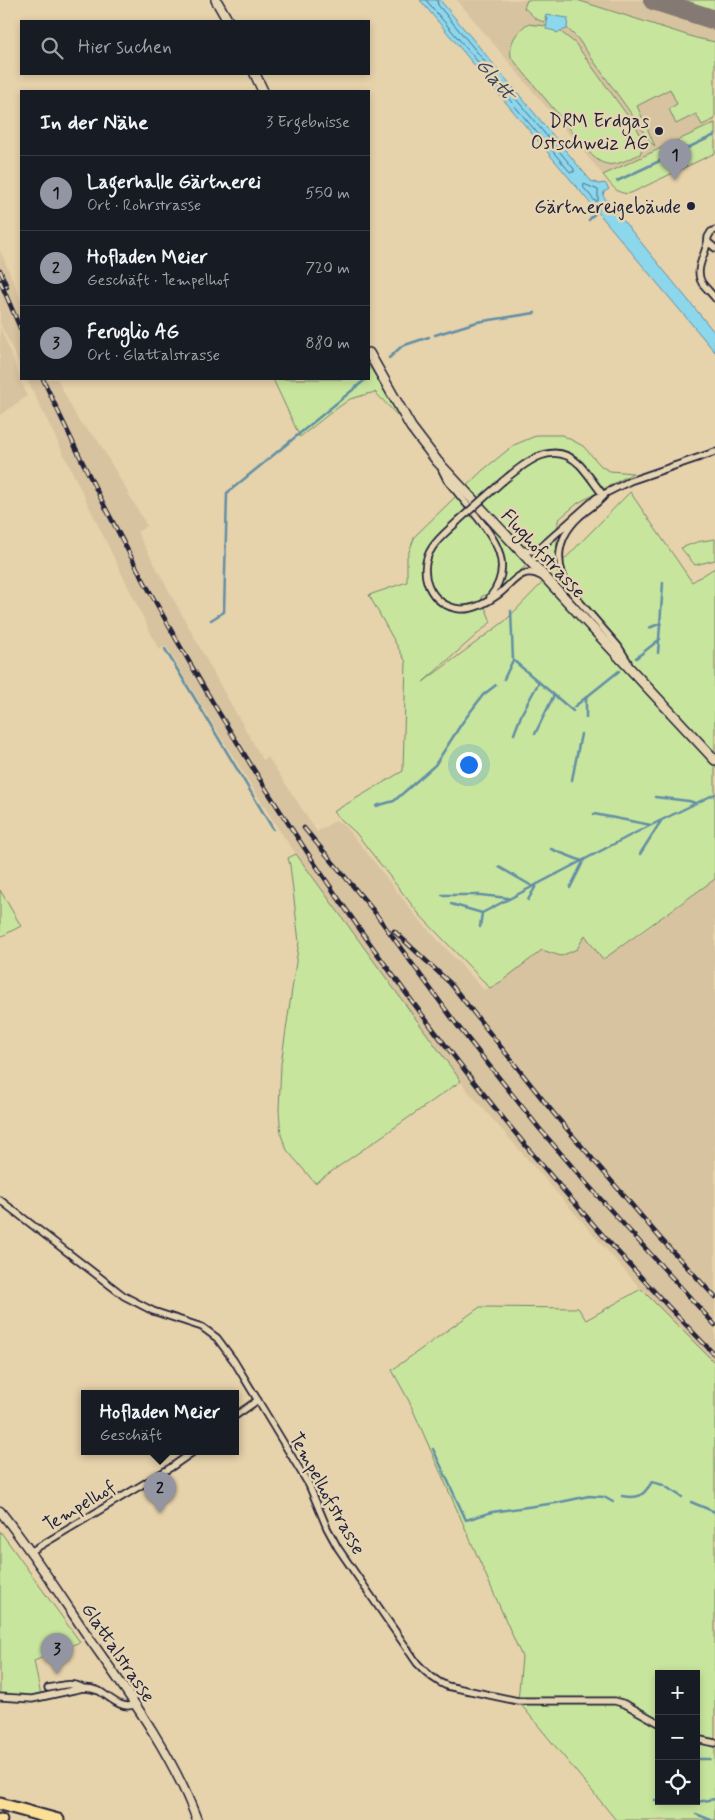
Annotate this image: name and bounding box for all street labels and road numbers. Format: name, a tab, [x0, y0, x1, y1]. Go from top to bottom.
street label: Flughofstrasse	[494, 504, 591, 605]
street label: Tempelhofstrasse	[283, 1428, 371, 1559]
street label: Tempelhof	[39, 1475, 121, 1538]
street label: Glattalstrasse	[75, 1598, 160, 1708]

